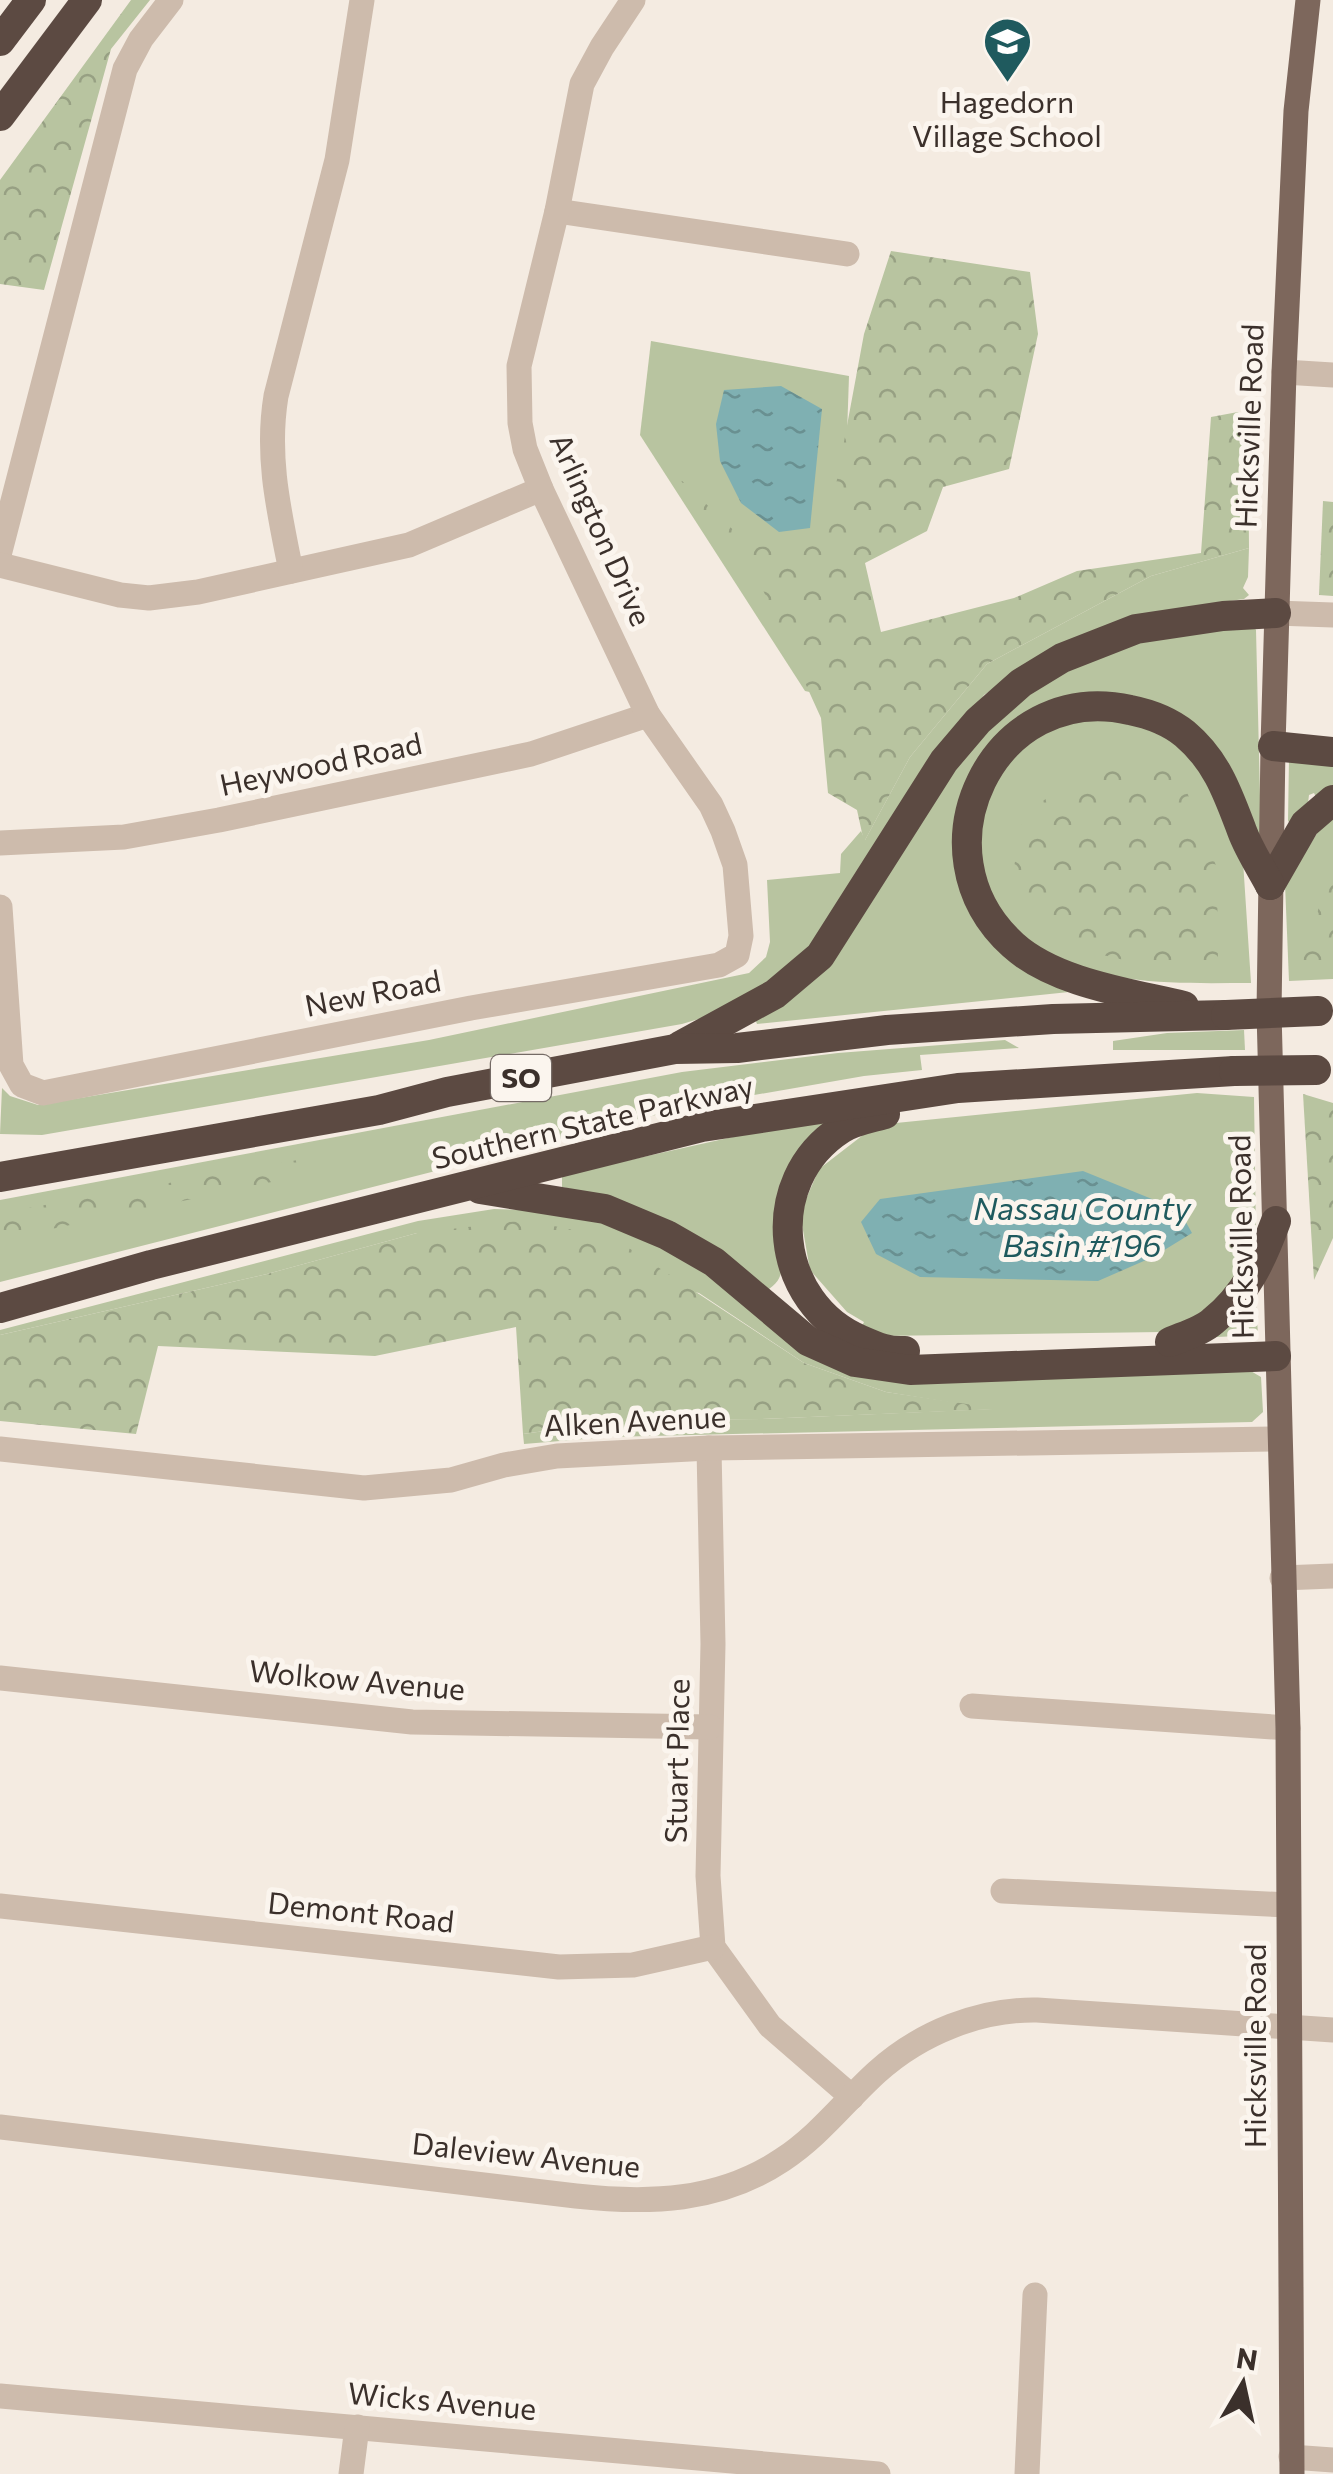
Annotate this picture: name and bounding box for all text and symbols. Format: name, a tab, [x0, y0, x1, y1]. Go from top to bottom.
school or university icon: Hagedorn Village School	[981, 16, 1033, 84]
place label: Hagedorn Village School	[912, 82, 1102, 153]
street label: Hicksville Road	[1225, 323, 1270, 529]
street label: Arlington Drive	[543, 427, 661, 631]
street label: Heywood Road	[216, 723, 425, 802]
street label: New Road	[301, 960, 444, 1023]
road number: SO	[491, 1055, 551, 1101]
street label: Southern State Parkway	[428, 1066, 757, 1176]
street label: Hicksville Road	[1219, 1134, 1260, 1340]
water label: Nassau County Basin #196	[973, 1187, 1192, 1264]
street label: Alken Avenue	[543, 1396, 727, 1443]
street label: Wolkow Avenue	[248, 1651, 467, 1706]
street label: Stuart Place	[656, 1678, 695, 1844]
street label: Demont Road	[266, 1882, 456, 1939]
street label: Hicksville Road	[1235, 1944, 1272, 2148]
street label: Daleview Avenue	[410, 2123, 642, 2184]
north arrow	[1193, 2334, 1293, 2434]
text: N	[1234, 2340, 1260, 2377]
street label: Wicks Avenue	[347, 2373, 538, 2426]

